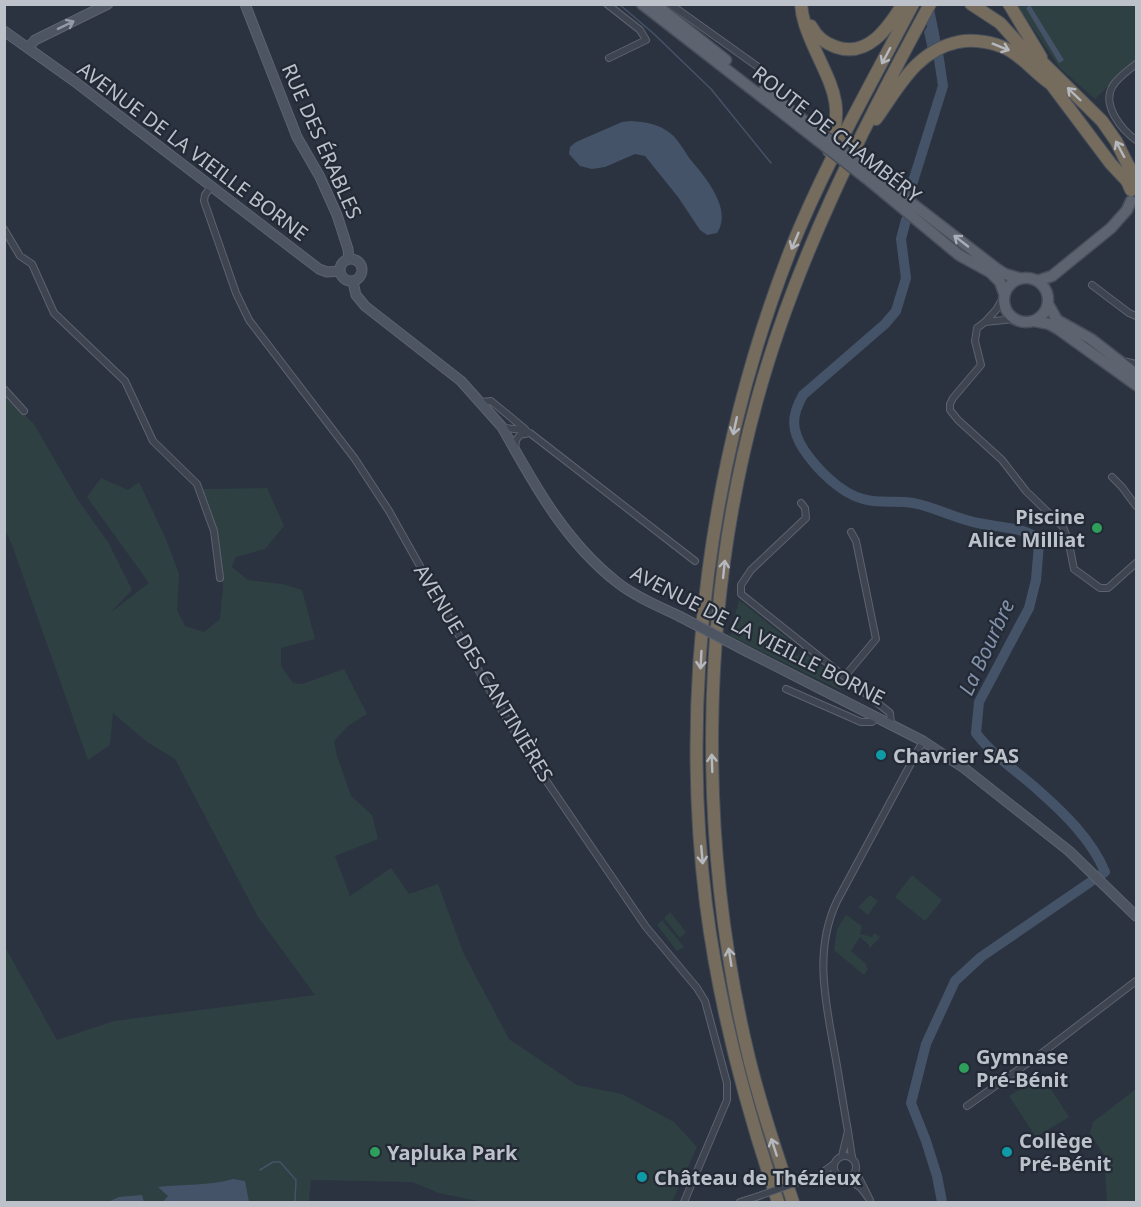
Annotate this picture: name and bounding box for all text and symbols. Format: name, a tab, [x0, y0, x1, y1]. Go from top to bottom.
one-way arrow	[56, 19, 74, 30]
one-way arrow	[991, 42, 1009, 53]
one-way arrow	[880, 47, 892, 64]
street label: AVENUE DE LA VIEILLE BORNE	[72, 55, 314, 247]
street label: RUE DES ÉRABLES	[276, 59, 368, 223]
street label: ROUTE DE CHAMBÉRY	[747, 60, 928, 209]
one-way arrow	[1066, 86, 1081, 101]
one-way arrow	[1114, 141, 1126, 158]
one-way arrow	[789, 231, 800, 249]
one-way arrow	[953, 235, 969, 248]
one-way arrow	[729, 416, 740, 435]
place label: Piscine Alice Milliat	[968, 503, 1085, 553]
marker: Piscine Alice Milliat	[1090, 521, 1104, 535]
street label: AVENUE DES CANTINIÈRES	[408, 559, 560, 787]
street label: AVENUE DE LA VIEILLE BORNE	[626, 559, 890, 711]
one-way arrow	[719, 559, 730, 579]
water label: La Bourbre	[952, 594, 1020, 700]
one-way arrow	[695, 650, 706, 670]
place label: Chavrier SAS	[893, 742, 1019, 769]
marker: Chavrier SAS	[874, 748, 888, 762]
one-way arrow	[707, 754, 718, 774]
one-way arrow	[697, 844, 708, 864]
one-way arrow	[724, 948, 735, 968]
place label: Gymnase Pré-Bénit	[976, 1043, 1069, 1093]
marker: Gymnase Pré-Bénit	[957, 1061, 971, 1075]
place label: Collège Pré-Bénit	[1019, 1127, 1112, 1177]
one-way arrow	[768, 1138, 779, 1157]
place label: Yapluka Park	[387, 1139, 518, 1166]
marker: Yapluka Park	[368, 1145, 382, 1159]
marker: Collège Pré-Bénit	[1000, 1145, 1014, 1159]
place label: Château de Thézieux	[654, 1164, 861, 1191]
marker: Château de Thézieux	[635, 1170, 649, 1184]

